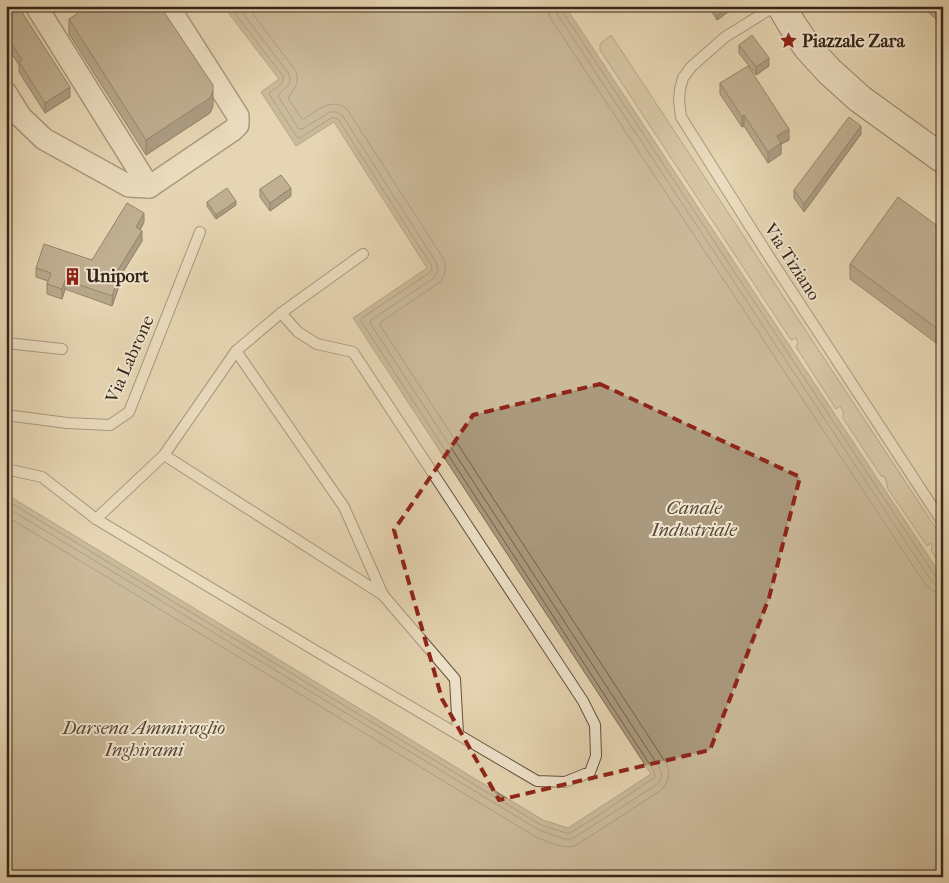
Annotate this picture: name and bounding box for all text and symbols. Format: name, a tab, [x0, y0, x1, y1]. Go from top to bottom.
place icon: Piazzale Zara	[778, 31, 798, 51]
place label: Piazzale Zara	[802, 31, 906, 52]
street label: Via Tiziano	[759, 219, 825, 304]
building icon: Uniport	[62, 266, 82, 286]
place label: Uniport	[85, 266, 149, 287]
street label: Via Labrone	[101, 312, 159, 407]
water label: Canale Industriale	[650, 497, 738, 541]
water label: Darsena Ammiraglio Inghirami	[61, 717, 225, 761]

